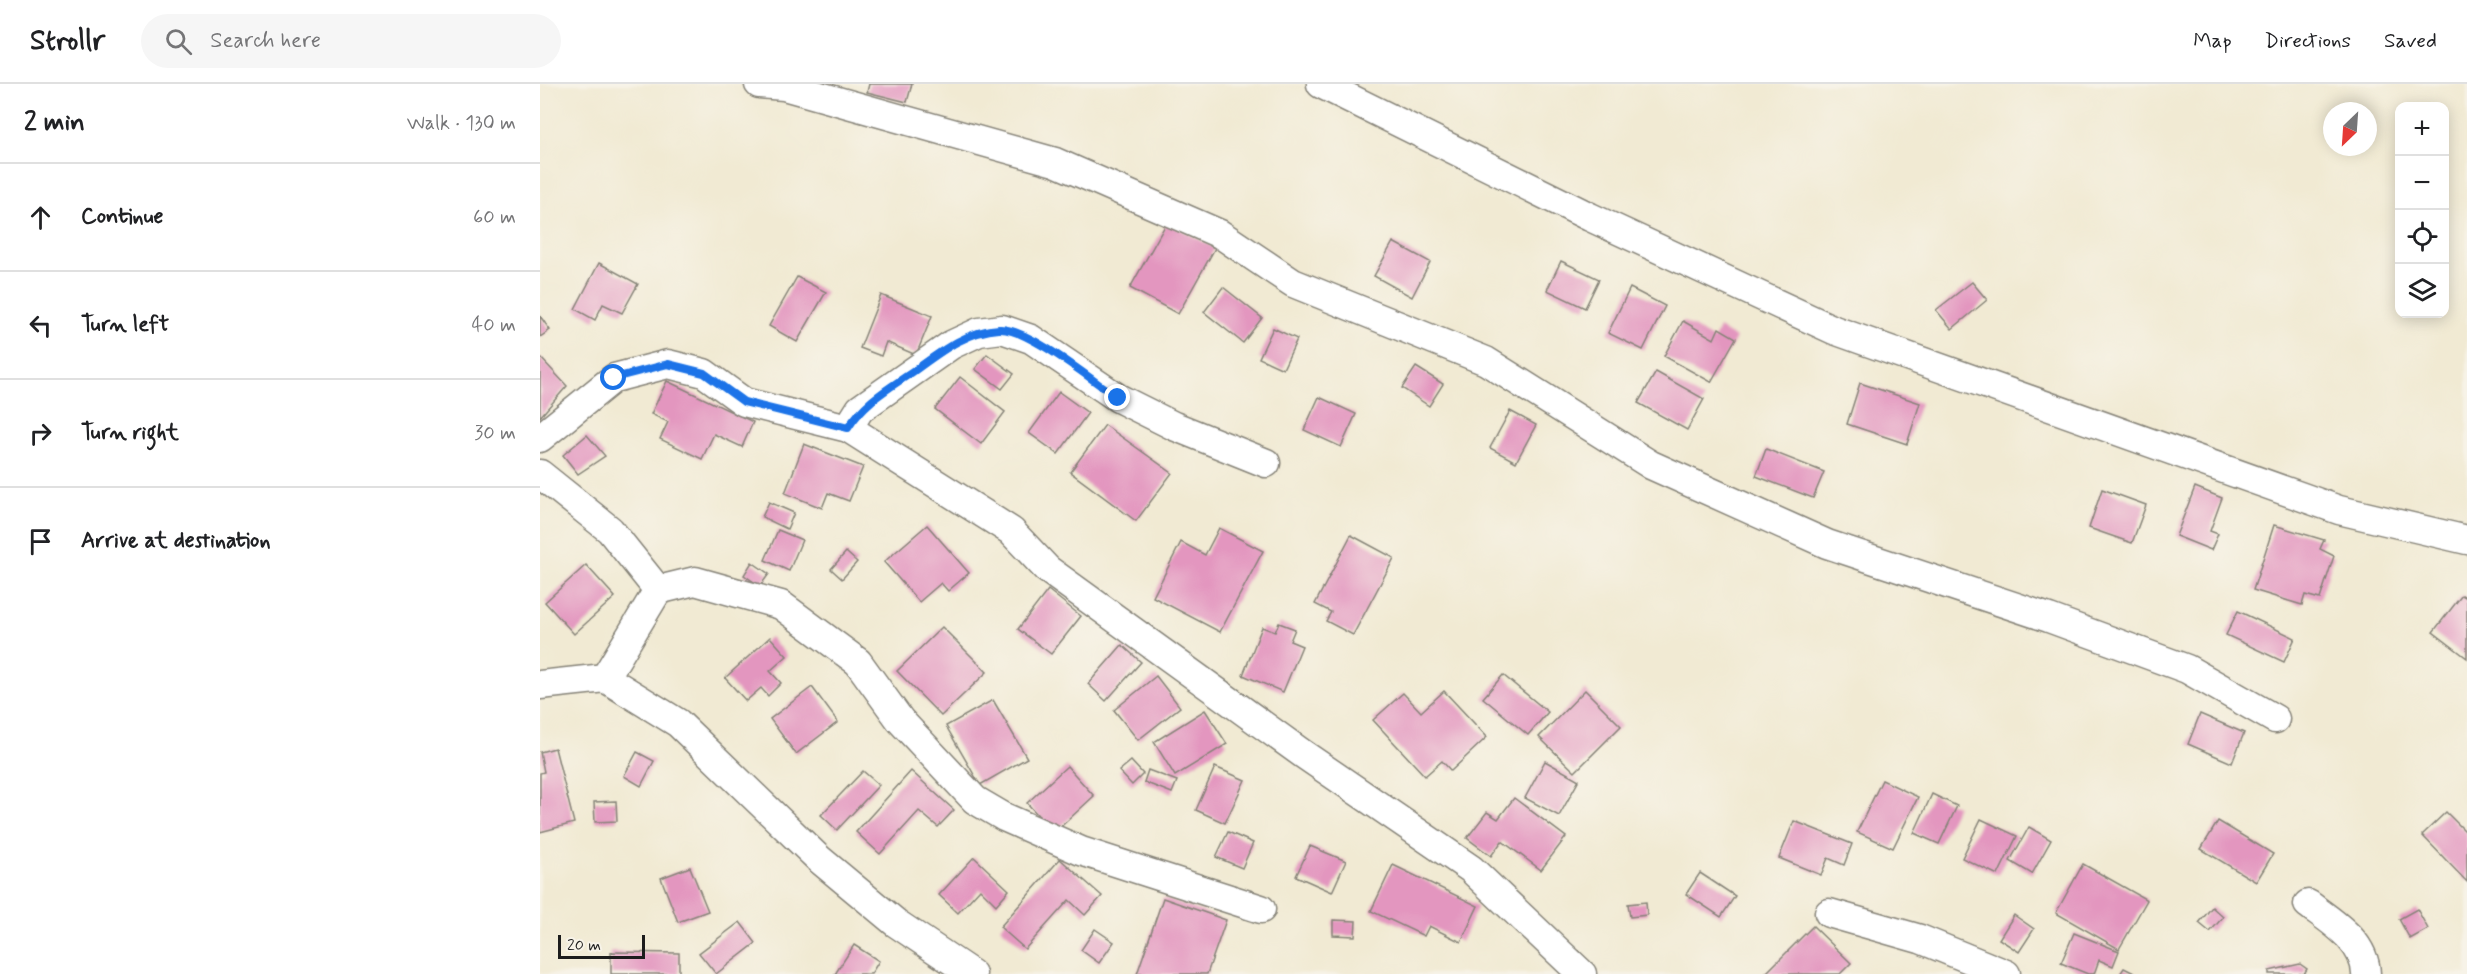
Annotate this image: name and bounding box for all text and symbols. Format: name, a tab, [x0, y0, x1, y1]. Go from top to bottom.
search box	[141, 14, 561, 68]
text: Strollr	[30, 23, 105, 60]
icon: search	[162, 25, 195, 58]
text: Search here	[210, 27, 321, 55]
text: Map	[2193, 27, 2232, 55]
text: Directions	[2265, 27, 2351, 55]
text: Saved	[2384, 27, 2437, 55]
north arrow	[2323, 102, 2377, 156]
map controls	[2395, 102, 2449, 318]
button: +	[2395, 102, 2449, 156]
text: 2 min	[24, 106, 85, 140]
text: Walk · 130 m	[407, 110, 516, 137]
button: −	[2395, 156, 2449, 210]
icon: ahead	[24, 201, 57, 234]
text: Continue	[81, 203, 163, 231]
text: 60 m	[473, 204, 516, 231]
button: locate	[2395, 210, 2449, 264]
button: layers	[2395, 264, 2449, 318]
icon: left	[24, 309, 57, 342]
text: Turn left	[81, 311, 169, 339]
text: 40 m	[472, 312, 516, 339]
route start	[600, 364, 626, 390]
route end	[1104, 384, 1130, 410]
icon: right	[24, 417, 57, 450]
text: Turn right	[81, 419, 179, 447]
text: 30 m	[474, 420, 516, 447]
icon: arrive	[24, 525, 57, 558]
text: Arrive at destination	[81, 527, 271, 555]
scale bar	[558, 932, 645, 960]
text: 20 m	[567, 935, 601, 956]

